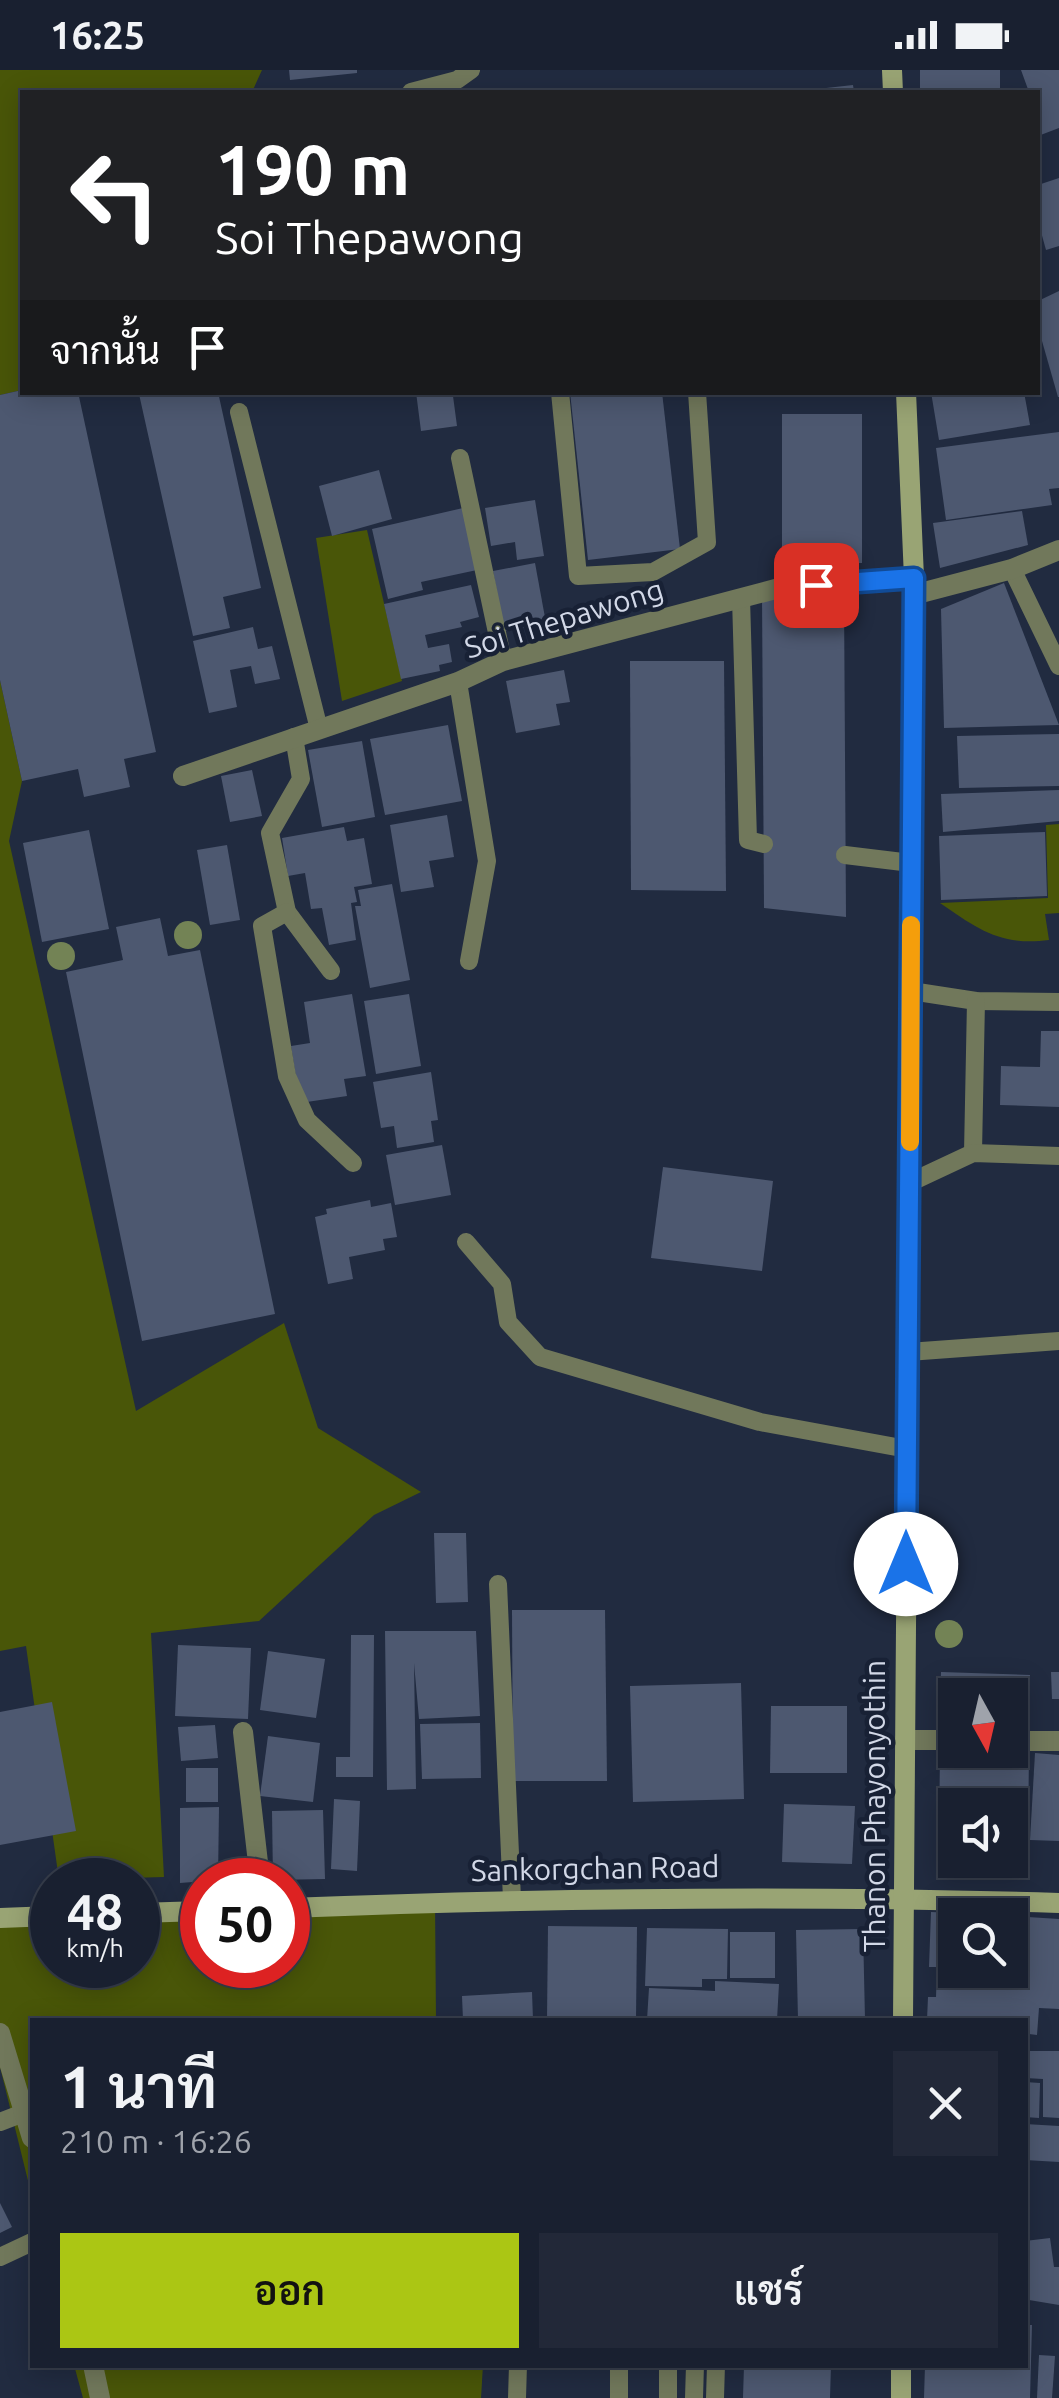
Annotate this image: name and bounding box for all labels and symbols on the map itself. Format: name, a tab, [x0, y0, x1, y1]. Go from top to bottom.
pin	[774, 543, 859, 628]
street label: Soi Thepawong	[460, 572, 667, 664]
position arrow	[854, 1512, 958, 1616]
street label: Thanon Phayonyothin	[857, 1660, 891, 1952]
north arrow	[938, 1678, 1028, 1768]
street label: Sankorgchan Road	[470, 1849, 720, 1887]
speed limit sign: 50	[180, 1858, 310, 1988]

